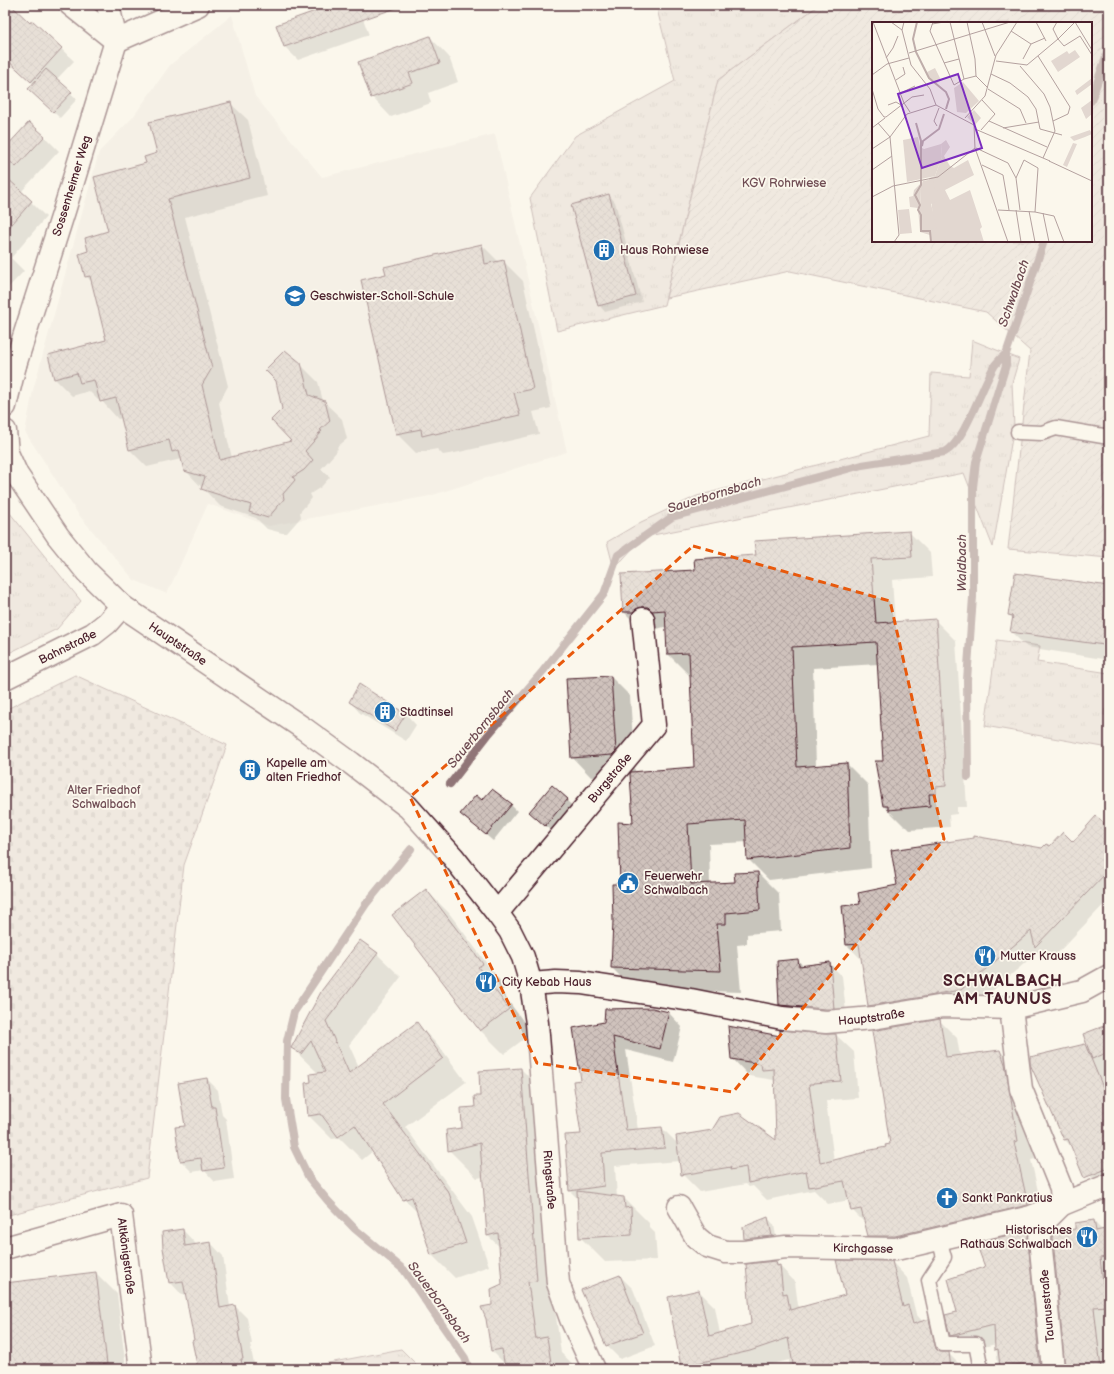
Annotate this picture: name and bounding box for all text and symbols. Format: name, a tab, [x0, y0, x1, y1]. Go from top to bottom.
inset map	[872, 22, 1092, 242]
street label: Sossenheimer Weg	[49, 133, 95, 238]
park label: KGV Rohrwiese	[742, 176, 826, 191]
building icon: Haus Rohrwiese	[591, 237, 617, 263]
place label: Haus Rohrwiese	[620, 243, 709, 258]
water label: Schwalbach	[995, 258, 1033, 329]
school or university icon: Geschwister-Scholl-Schule	[282, 283, 308, 309]
place label: Geschwister-Scholl-Schule	[310, 289, 454, 304]
water label: Sauerbornsbach	[665, 473, 763, 517]
water label: Waldbach	[954, 534, 970, 592]
street label: Hauptstraße	[145, 619, 209, 669]
street label: Bahnstraße	[36, 626, 99, 668]
water label: Sauerbornsbach	[444, 686, 518, 771]
building icon: Stadtinsel	[372, 699, 398, 725]
place label: Stadtinsel	[400, 705, 453, 720]
street label: Burgstraße	[585, 750, 635, 806]
place label: Kapelle am alten Friedhof	[266, 756, 342, 785]
building icon: Kapelle am alten Friedhof	[237, 757, 263, 783]
park label: Alter Friedhof Schwalbach	[67, 783, 141, 812]
place label: Feuerwehr Schwalbach	[644, 869, 709, 898]
public building icon: Feuerwehr Schwalbach	[615, 870, 641, 896]
restaurant icon: Mutter Krauss	[972, 943, 998, 969]
place label: Mutter Krauss	[1000, 949, 1076, 964]
restaurant icon: City Kebab Haus	[473, 969, 499, 995]
district label: SCHWALBACH AM TAUNUS	[943, 972, 1063, 1009]
place label: City Kebab Haus	[502, 975, 591, 990]
street label: Hauptstraße	[837, 1006, 906, 1029]
street label: Ringstraße	[539, 1149, 559, 1210]
church icon: Sankt Pankratius	[934, 1185, 960, 1211]
place label: Sankt Pankratius	[962, 1191, 1053, 1206]
street label: Altkönigstraße	[113, 1217, 138, 1295]
place label: Historisches Rathaus Schwalbach	[960, 1223, 1072, 1252]
restaurant icon: Historisches Rathaus Schwalbach	[1074, 1224, 1100, 1250]
street label: Kirchgasse	[833, 1241, 893, 1257]
water label: Sauerbornsbach	[404, 1259, 474, 1347]
street label: Taunusstraße	[1037, 1269, 1058, 1343]

